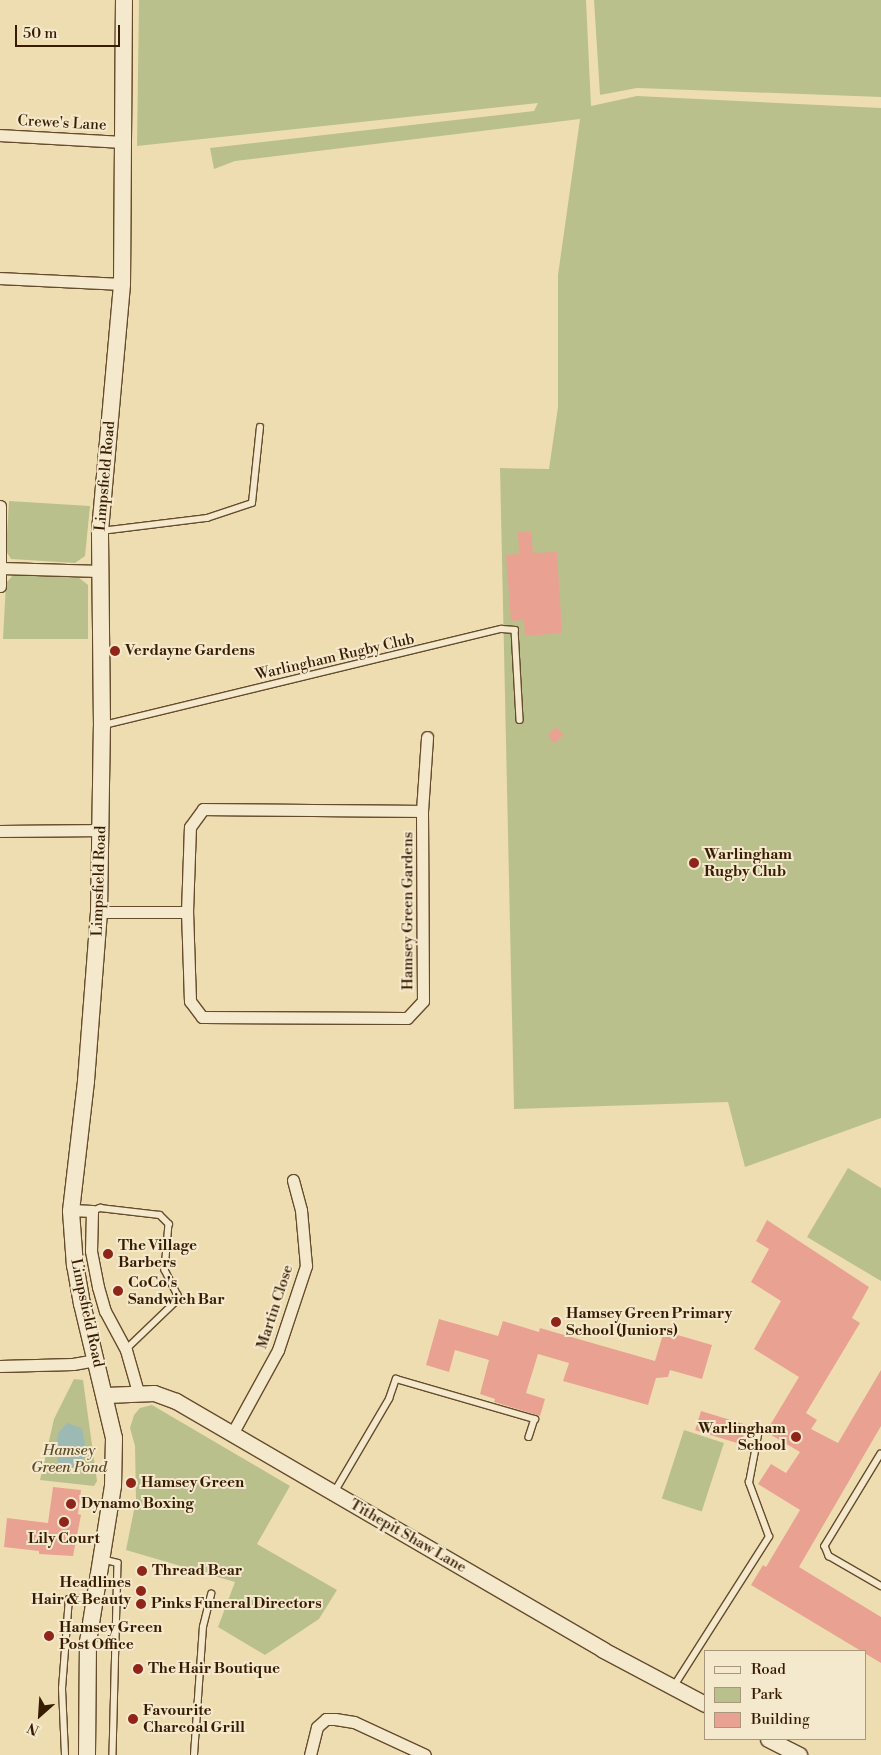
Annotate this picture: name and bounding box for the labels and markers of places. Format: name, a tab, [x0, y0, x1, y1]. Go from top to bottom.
place label: Verdayne Gardens	[125, 642, 255, 660]
marker: Verdayne Gardens	[109, 645, 121, 657]
place label: Warlingham Rugby Club	[704, 845, 792, 880]
marker: Warlingham Rugby Club	[688, 857, 700, 869]
place label: The Village Barbers	[118, 1236, 197, 1271]
marker: The Village Barbers	[102, 1248, 114, 1260]
place label: CoCo's Sandwich Bar	[128, 1273, 225, 1308]
marker: CoCo's Sandwich Bar	[112, 1285, 124, 1297]
place label: Hamsey Green Primary School (Juniors)	[566, 1304, 732, 1339]
marker: Hamsey Green Primary School (Juniors)	[550, 1316, 562, 1328]
place label: Warlingham School	[698, 1419, 786, 1454]
marker: Warlingham School	[790, 1431, 802, 1443]
place label: Hamsey Green	[141, 1474, 244, 1492]
marker: Hamsey Green	[125, 1477, 137, 1489]
place label: Dynamo Boxing	[81, 1495, 194, 1513]
marker: Dynamo Boxing	[65, 1498, 77, 1510]
marker: Lily Court	[58, 1516, 70, 1528]
place label: Lily Court	[28, 1530, 100, 1548]
place label: Thread Bear	[152, 1562, 242, 1580]
marker: Thread Bear	[136, 1565, 148, 1577]
place label: Headlines Hair & Beauty	[31, 1573, 131, 1608]
marker: Headlines Hair & Beauty	[135, 1585, 147, 1597]
place label: Pinks Funeral Directors	[151, 1595, 322, 1613]
marker: Pinks Funeral Directors	[135, 1598, 147, 1610]
place label: Hamsey Green Post Office	[59, 1618, 162, 1653]
marker: Hamsey Green Post Office	[43, 1630, 55, 1642]
place label: The Hair Boutique	[148, 1660, 280, 1678]
marker: The Hair Boutique	[132, 1663, 144, 1675]
place label: Favourite Charcoal Grill	[143, 1701, 245, 1736]
marker: Favourite Charcoal Grill	[127, 1713, 139, 1725]

